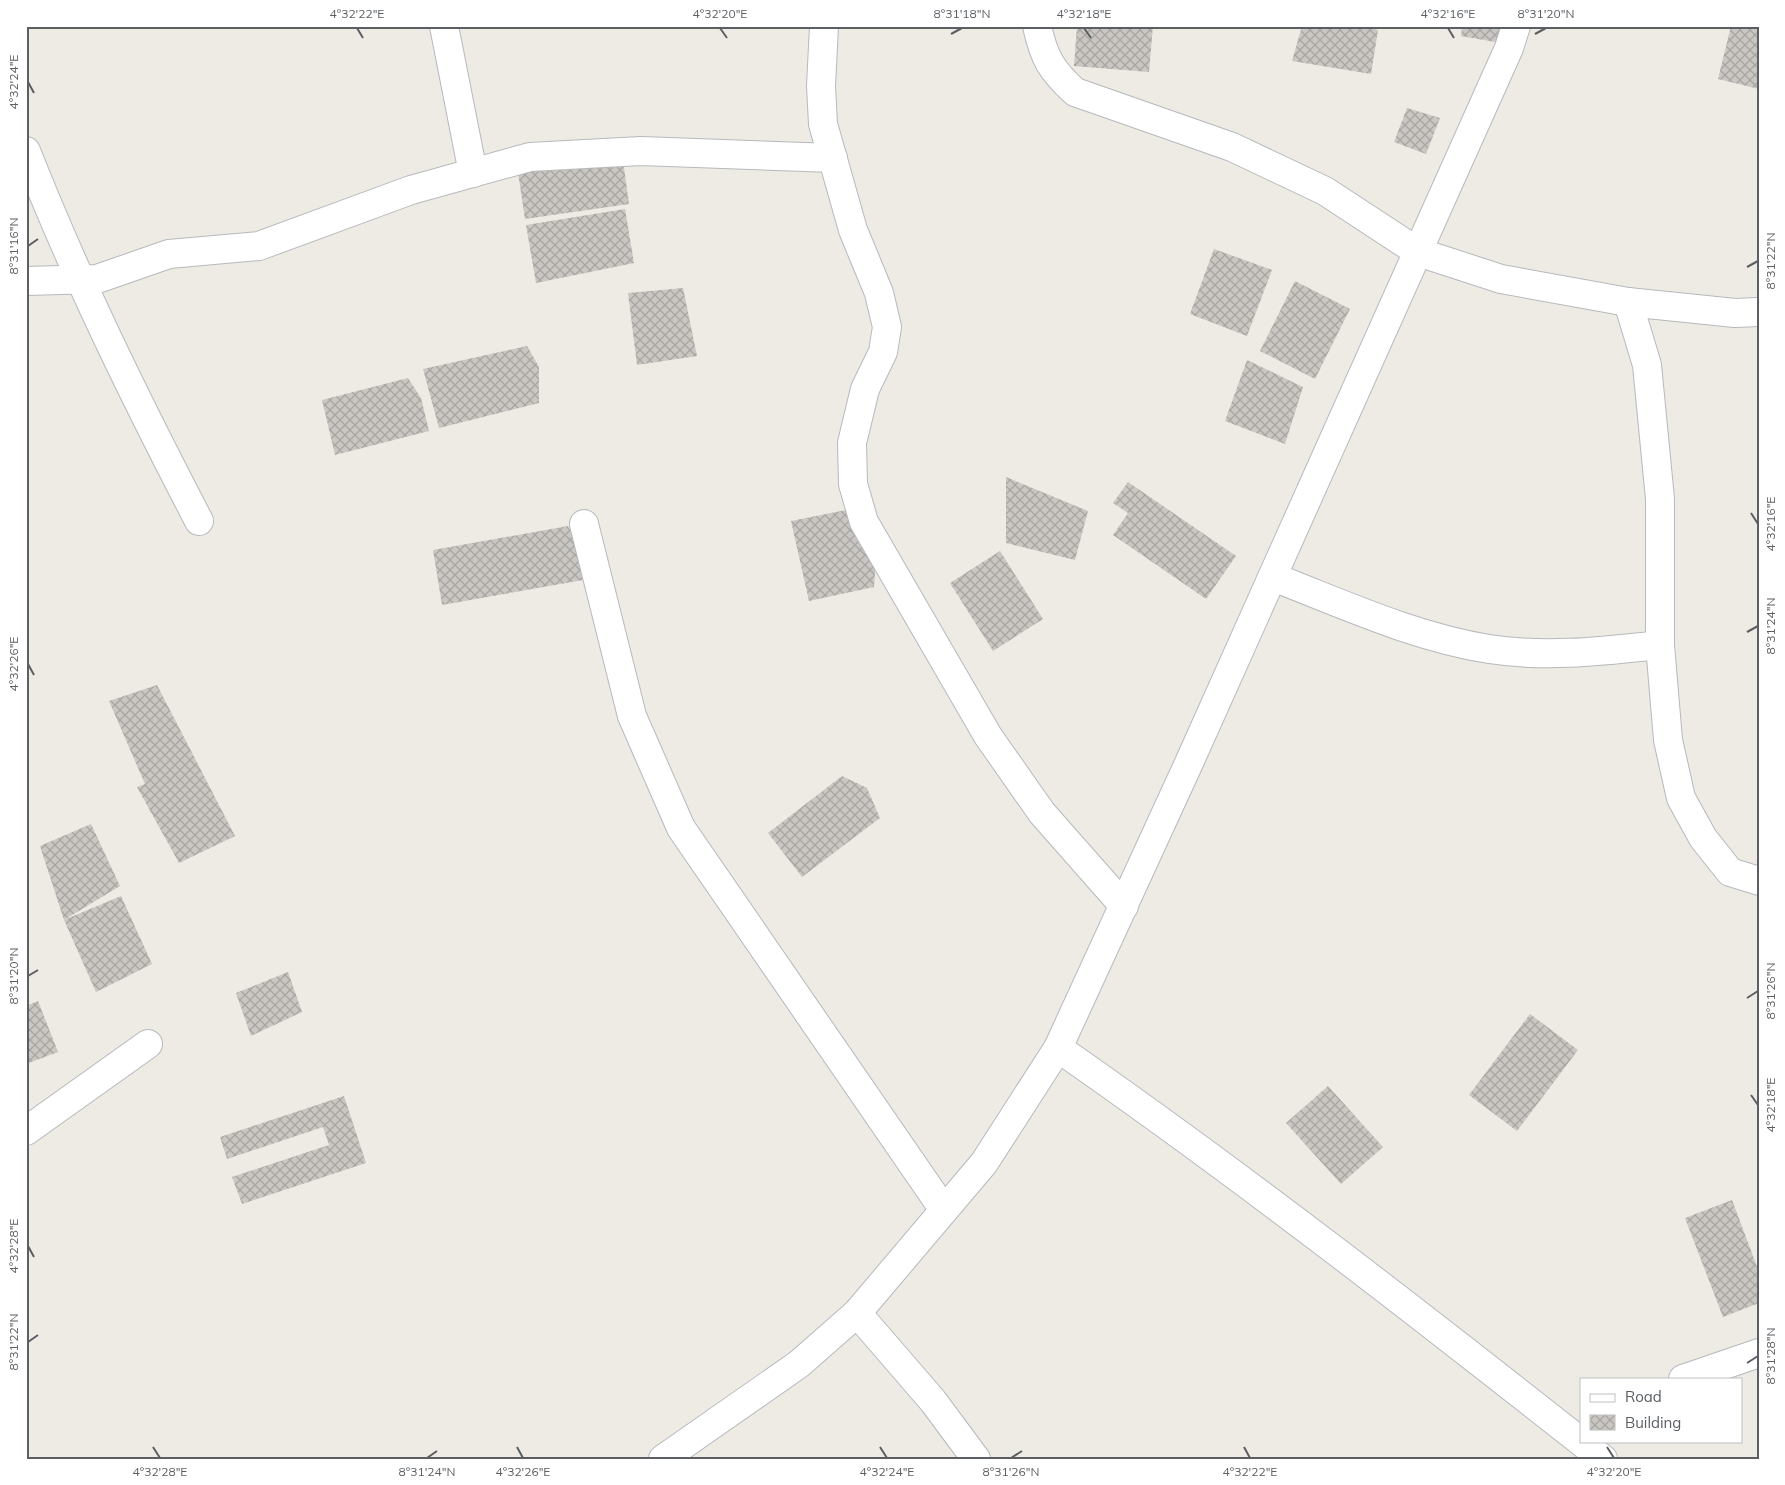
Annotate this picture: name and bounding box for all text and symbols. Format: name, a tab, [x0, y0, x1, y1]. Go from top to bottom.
text: 4°32'22"E	[330, 6, 384, 21]
text: 4°32'20"E	[693, 6, 747, 21]
text: 8°31'18"N	[934, 6, 990, 21]
text: 4°32'18"E	[1057, 6, 1111, 21]
text: 4°32'16"E	[1421, 6, 1475, 21]
text: 8°31'20"N	[1518, 6, 1574, 21]
text: 4°32'24"E	[6, 55, 21, 109]
text: 8°31'16"N	[6, 218, 21, 274]
text: 8°31'22"N	[1763, 233, 1778, 289]
text: 4°32'16"E	[1763, 497, 1778, 551]
text: 8°31'24"N	[1763, 598, 1778, 654]
text: 4°32'26"E	[6, 637, 21, 691]
text: 8°31'20"N	[6, 948, 21, 1004]
text: 8°31'26"N	[1763, 963, 1778, 1019]
text: 4°32'18"E	[1763, 1078, 1778, 1132]
text: 4°32'28"E	[6, 1219, 21, 1273]
text: 8°31'22"N	[6, 1314, 21, 1370]
text: 8°31'28"N	[1763, 1328, 1778, 1384]
legend	[1580, 1378, 1742, 1442]
text: Road	[1625, 1387, 1662, 1406]
text: Building	[1625, 1413, 1681, 1432]
text: 4°32'28"E	[133, 1464, 187, 1479]
text: 8°31'24"N	[399, 1464, 455, 1479]
text: 4°32'26"E	[496, 1464, 550, 1479]
text: 4°32'24"E	[860, 1464, 914, 1479]
text: 8°31'26"N	[983, 1464, 1039, 1479]
text: 4°32'22"E	[1223, 1464, 1277, 1479]
text: 4°32'20"E	[1587, 1464, 1641, 1479]

